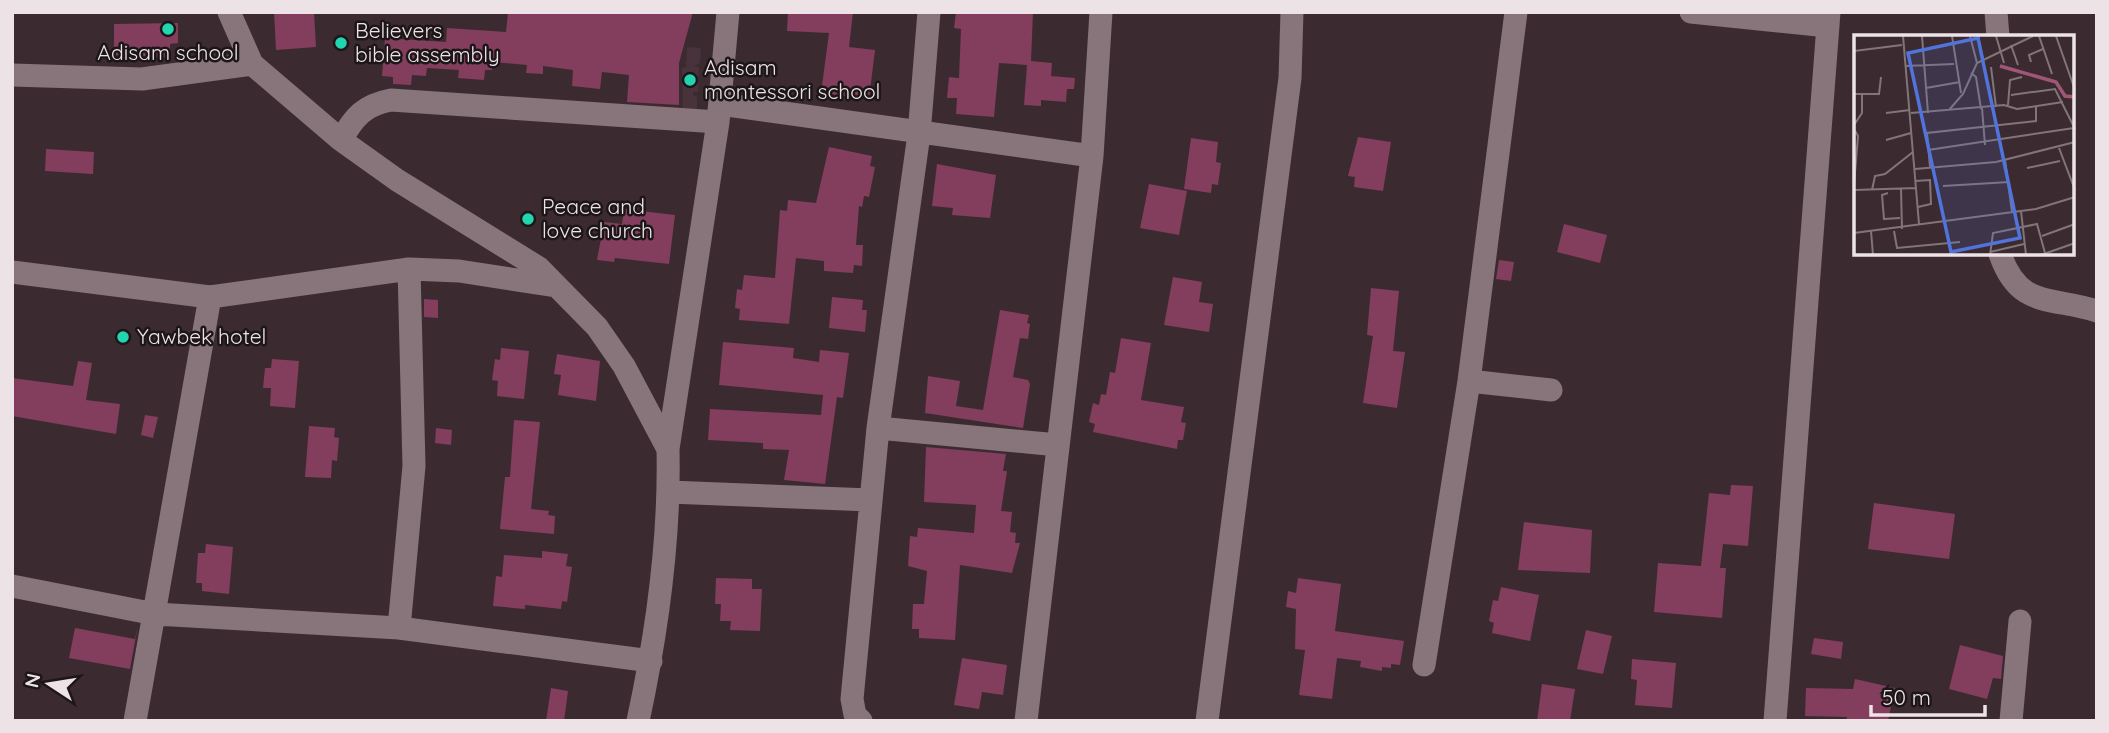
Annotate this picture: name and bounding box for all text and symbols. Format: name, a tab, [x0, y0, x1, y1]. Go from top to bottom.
place label: Believers bible assembly	[355, 17, 500, 67]
marker: Adisam school	[160, 21, 176, 37]
marker: Believers bible assembly	[333, 35, 349, 51]
inset map	[1854, 35, 2074, 256]
place label: Adisam school	[97, 39, 239, 65]
place label: Adisam montessori school	[704, 54, 880, 104]
marker: Adisam montessori school	[682, 72, 698, 88]
place label: Peace and love church	[542, 193, 653, 243]
marker: Peace and love church	[520, 211, 536, 227]
place label: Yawbek hotel	[137, 323, 266, 349]
marker: Yawbek hotel	[115, 329, 131, 345]
north arrow	[14, 649, 84, 719]
text: N	[19, 671, 46, 690]
scale bar	[1871, 674, 1985, 718]
text: 50 m	[1882, 684, 1931, 710]

